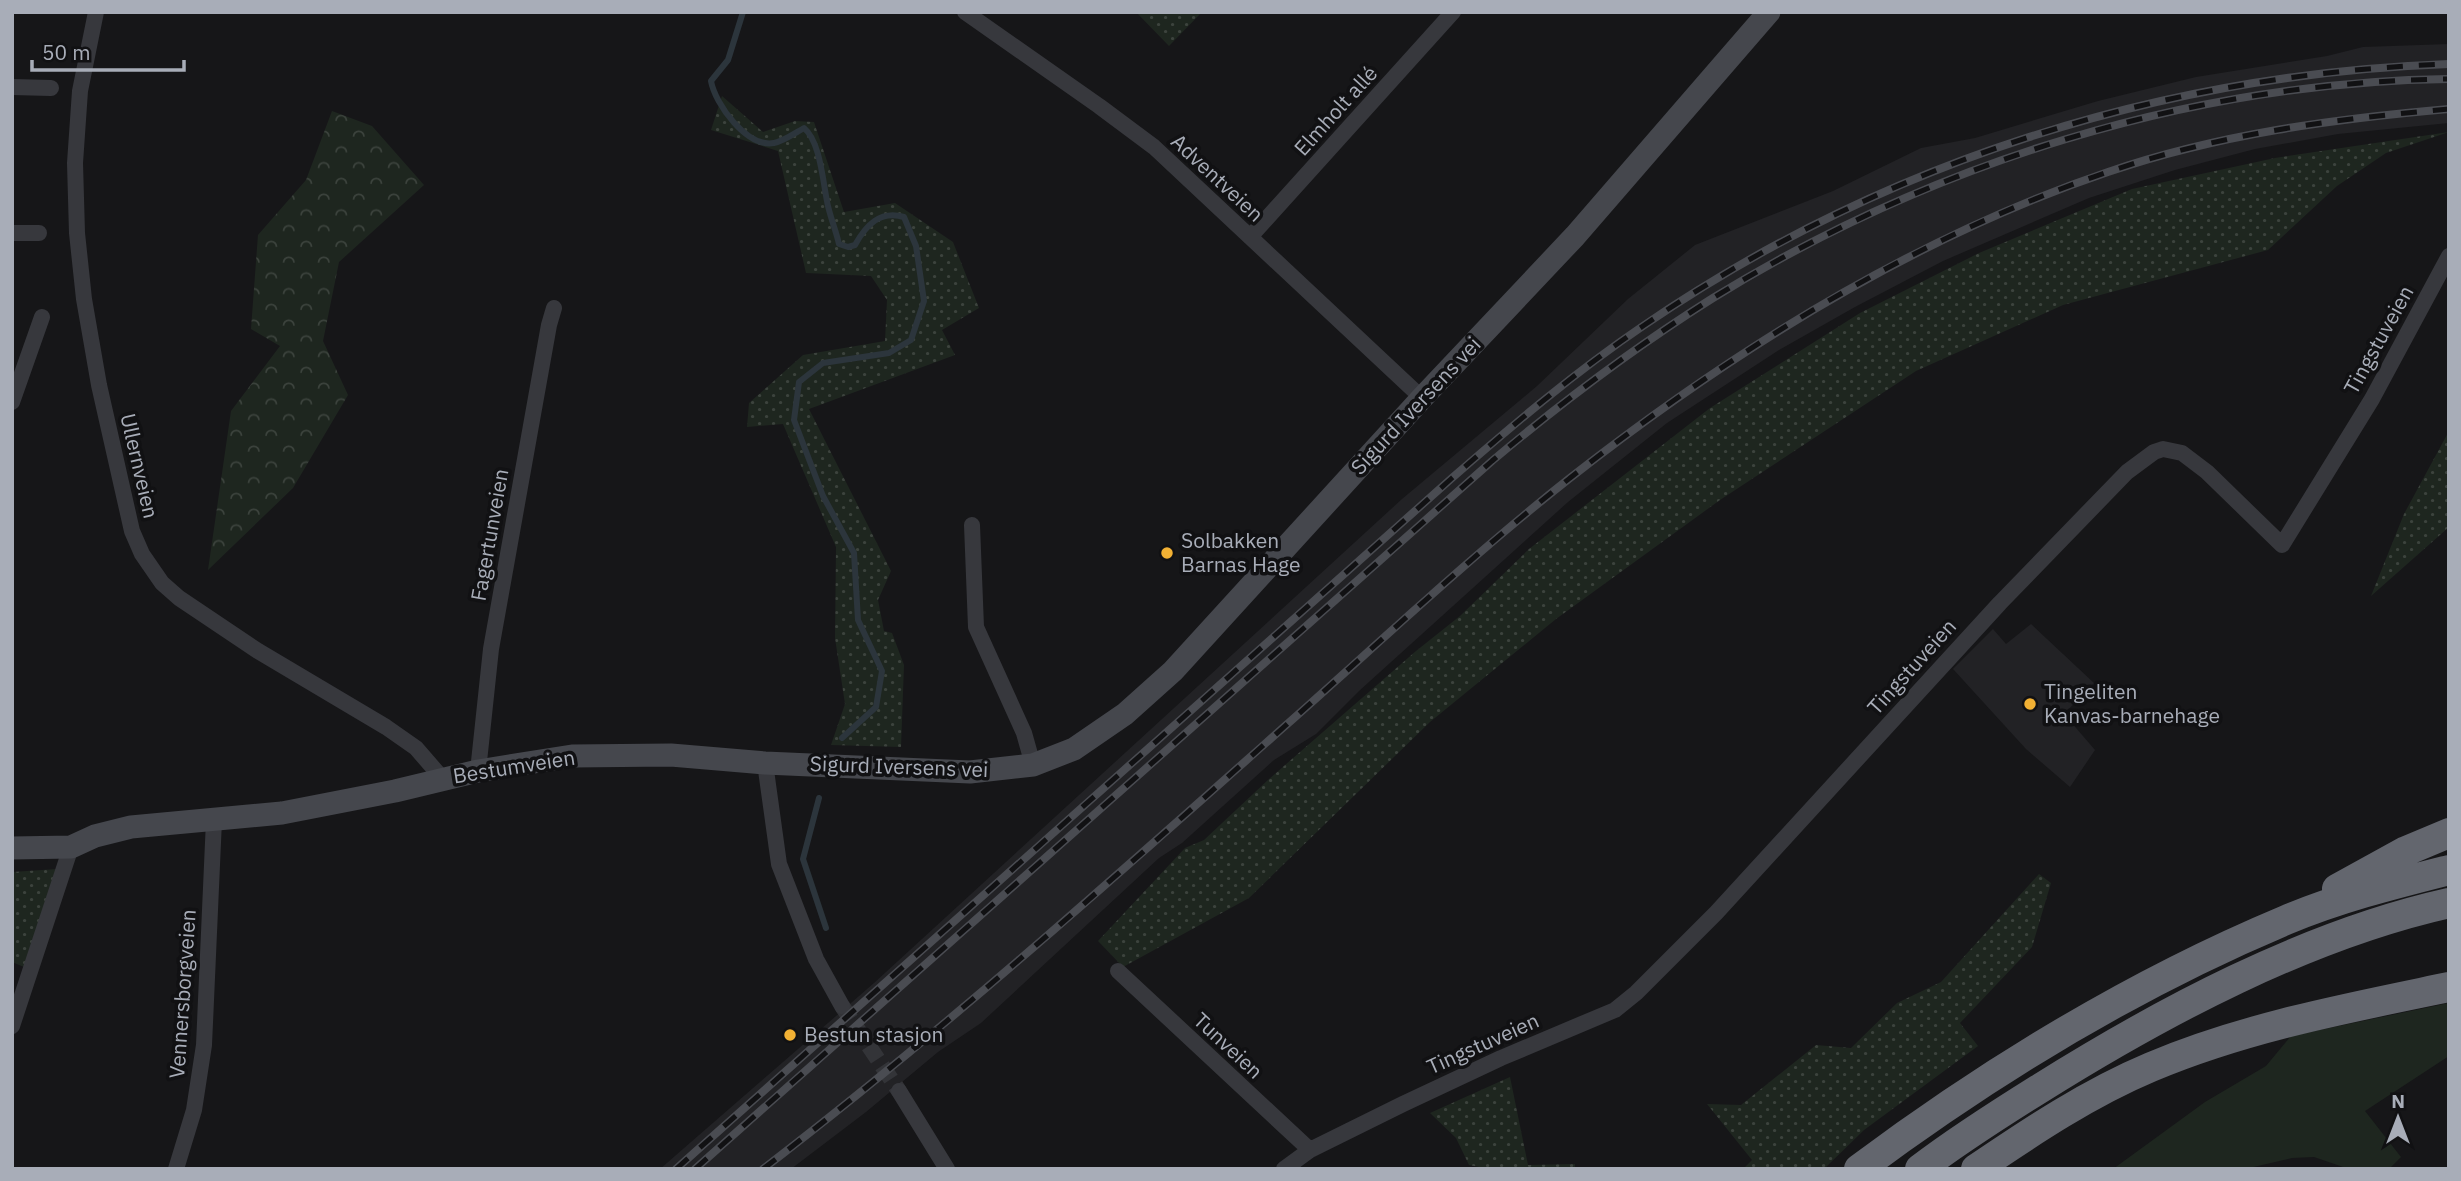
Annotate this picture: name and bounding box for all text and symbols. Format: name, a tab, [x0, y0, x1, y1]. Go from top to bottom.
scale bar	[32, 28, 184, 72]
text: 50 m	[42, 38, 91, 66]
street label: Elmholt allé	[1287, 59, 1383, 161]
street label: Adventveien	[1165, 127, 1270, 227]
street label: Tingstuveien	[2337, 280, 2419, 399]
street label: Sigurd Iversens vei	[1344, 330, 1486, 480]
street label: Ullernveien	[114, 411, 166, 521]
street label: Fagertunveien	[464, 466, 514, 603]
place label: Solbakken Barnas Hage	[1181, 526, 1301, 578]
marker: Solbakken Barnas Hage	[1159, 545, 1175, 561]
street label: Tingstuveien	[1861, 612, 1962, 720]
place label: Tingeliten Kanvas-barnehage	[2044, 677, 2220, 729]
marker: Tingeliten Kanvas-barnehage	[2022, 696, 2038, 712]
street label: Bestumveien	[451, 743, 577, 789]
street label: Sigurd Iversens vei	[809, 749, 989, 783]
street label: Vennersborgveien	[162, 908, 202, 1080]
street label: Tunveien	[1188, 1006, 1269, 1085]
street label: Tingstuveien	[1422, 1006, 1543, 1080]
place label: Bestun stasjon	[804, 1020, 943, 1048]
marker: Bestun stasjon	[782, 1027, 798, 1043]
north arrow	[2363, 1083, 2433, 1153]
text: N	[2391, 1089, 2405, 1113]

